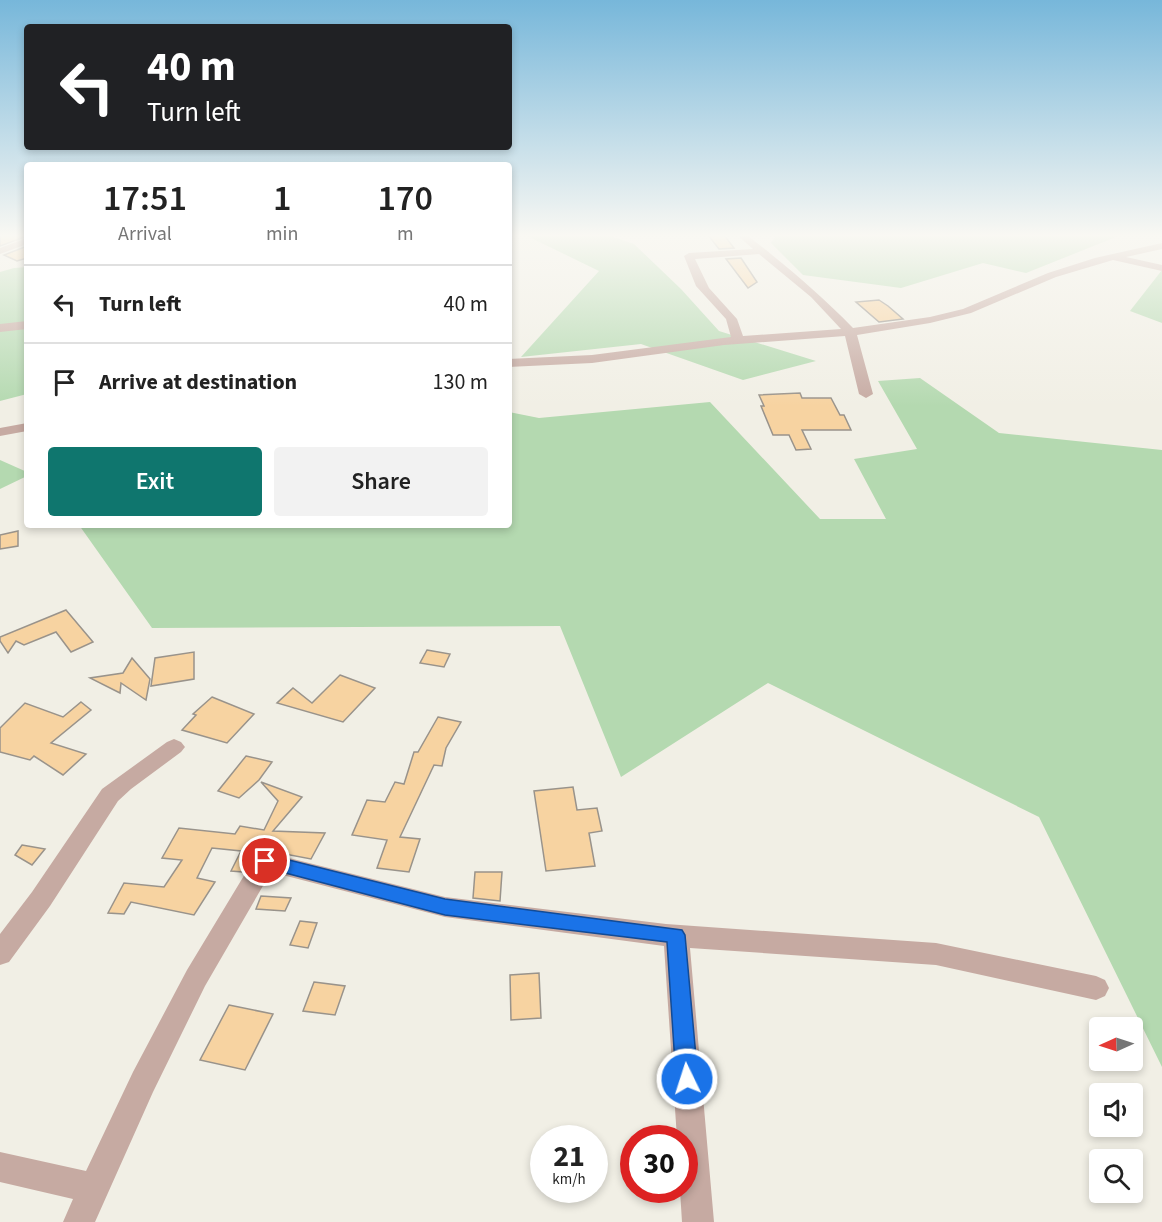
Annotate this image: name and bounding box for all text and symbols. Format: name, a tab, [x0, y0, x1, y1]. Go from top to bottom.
text: 40 m	[147, 37, 236, 97]
icon: left	[48, 48, 126, 126]
text: Turn left	[147, 93, 241, 132]
text: 17:51	[103, 173, 187, 224]
text: 1	[273, 173, 291, 224]
text: 170	[377, 173, 433, 224]
text: Arrival	[118, 220, 172, 248]
text: min	[266, 220, 298, 248]
text: m	[397, 220, 413, 248]
icon: left	[48, 288, 81, 321]
text: Turn left	[99, 288, 181, 320]
text: 40 m	[443, 288, 488, 320]
icon: arrive	[48, 366, 81, 399]
text: Arrive at destination	[99, 366, 297, 398]
text: 130 m	[433, 366, 488, 398]
button: Exit	[48, 447, 262, 516]
button: Share	[274, 447, 488, 516]
pin	[239, 835, 290, 886]
icon: arrive	[248, 844, 281, 877]
north arrow	[1089, 1017, 1143, 1071]
map controls	[1089, 1017, 1143, 1203]
position arrow	[655, 1047, 719, 1111]
button: sound	[1089, 1083, 1143, 1137]
speed limit sign: 30	[620, 1125, 698, 1203]
text: 21	[553, 1135, 585, 1178]
button: search	[1089, 1149, 1143, 1203]
text: km/h	[552, 1169, 586, 1190]

